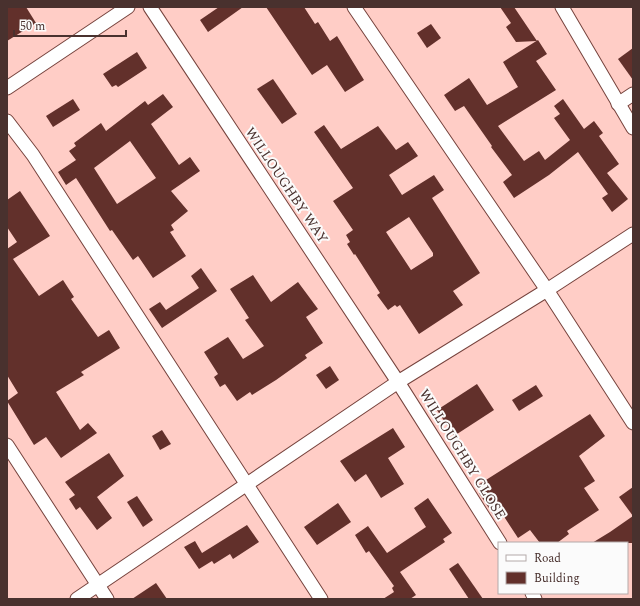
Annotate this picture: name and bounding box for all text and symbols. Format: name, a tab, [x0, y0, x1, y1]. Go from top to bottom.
scale bar	[14, 12, 126, 38]
text: 50 m	[20, 17, 45, 36]
street label: WILLOUGHBY WAY	[240, 123, 333, 248]
street label: WILLOUGHBY CLOSE	[414, 385, 511, 524]
legend	[498, 542, 628, 594]
text: Road	[534, 549, 561, 568]
text: Building	[534, 569, 580, 588]

